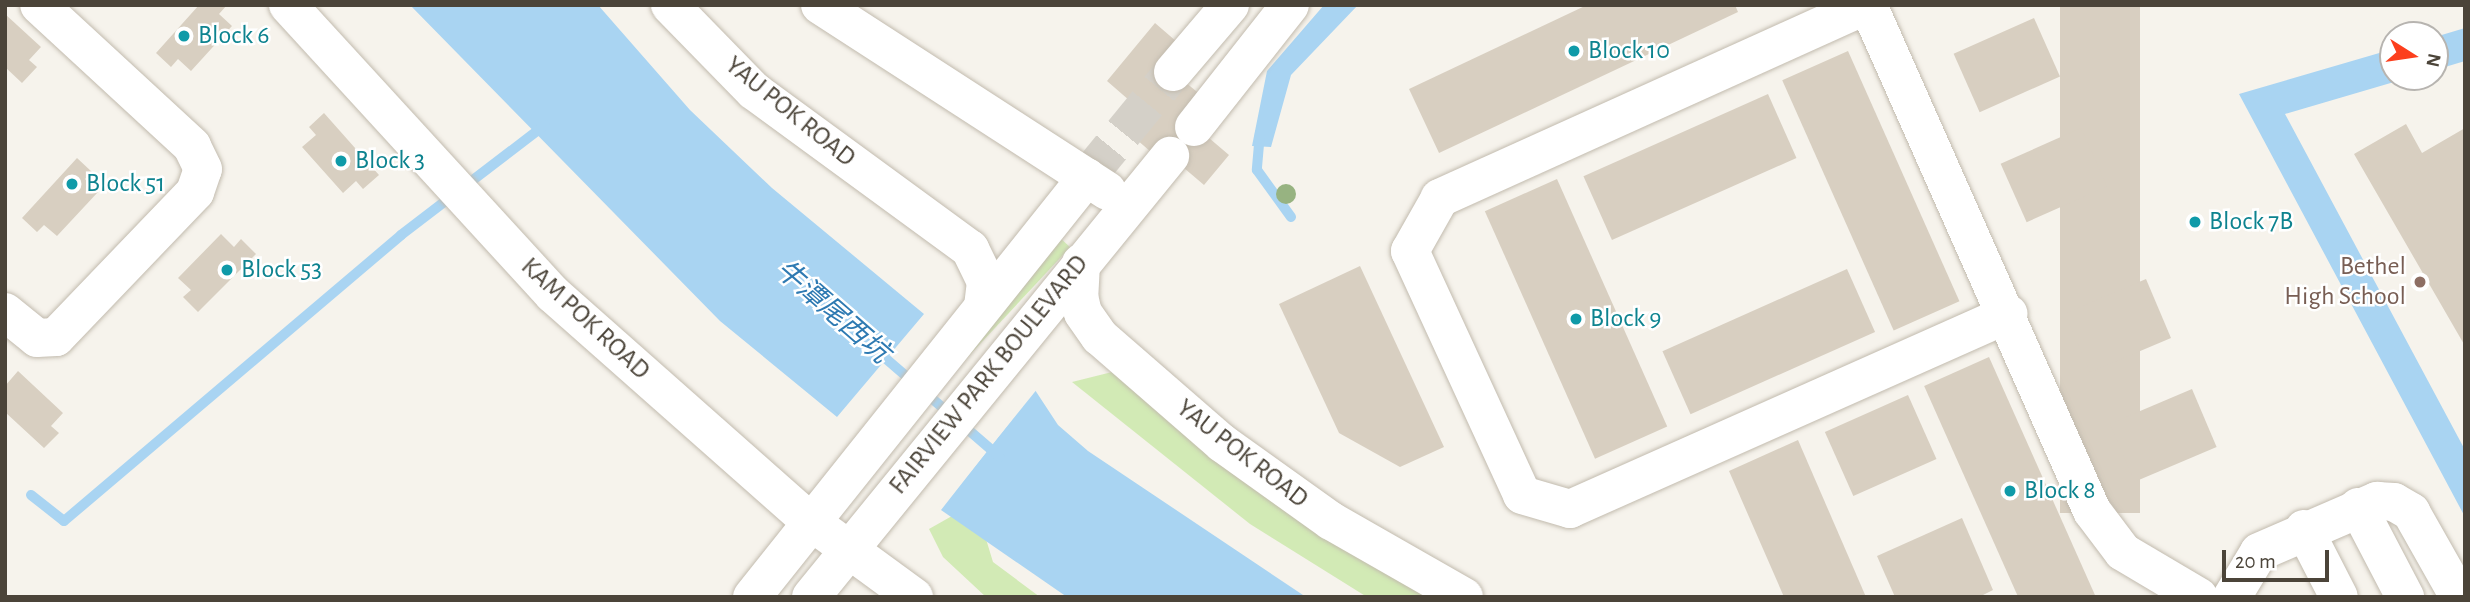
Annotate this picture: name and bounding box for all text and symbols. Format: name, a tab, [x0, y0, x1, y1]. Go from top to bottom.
place label: Block 6	[198, 20, 270, 52]
north arrow	[2379, 21, 2449, 91]
marker: Block 6	[176, 28, 192, 44]
place label: Block 10	[1588, 35, 1670, 67]
marker: Block 10	[1566, 43, 1582, 59]
street label: YAU POK ROAD	[719, 50, 861, 174]
text: N	[2422, 52, 2444, 68]
place label: Block 3	[355, 145, 425, 177]
marker: Block 3	[333, 153, 349, 169]
place label: Block 51	[86, 168, 165, 200]
marker: Block 51	[64, 176, 80, 192]
place label: Block 7B	[2209, 206, 2293, 238]
marker: Block 7B	[2187, 214, 2203, 230]
street label: FAIRVIEW PARK BOULEVARD	[883, 249, 1095, 501]
street label: KAM POK ROAD	[514, 251, 656, 387]
place label: Bethel High School	[2284, 251, 2406, 312]
water label: 牛潭尾西坑	[768, 253, 896, 371]
place label: Block 53	[241, 254, 322, 286]
marker: Block 53	[219, 262, 235, 278]
marker: Bethel High School	[2412, 274, 2428, 290]
place label: Block 9	[1590, 303, 1662, 335]
marker: Block 9	[1568, 311, 1584, 327]
street label: YAU POK ROAD	[1170, 393, 1314, 515]
place label: Block 8	[2024, 475, 2096, 507]
marker: Block 8	[2002, 483, 2018, 499]
scale bar	[2225, 536, 2332, 580]
text: 20 m	[2235, 551, 2276, 572]

